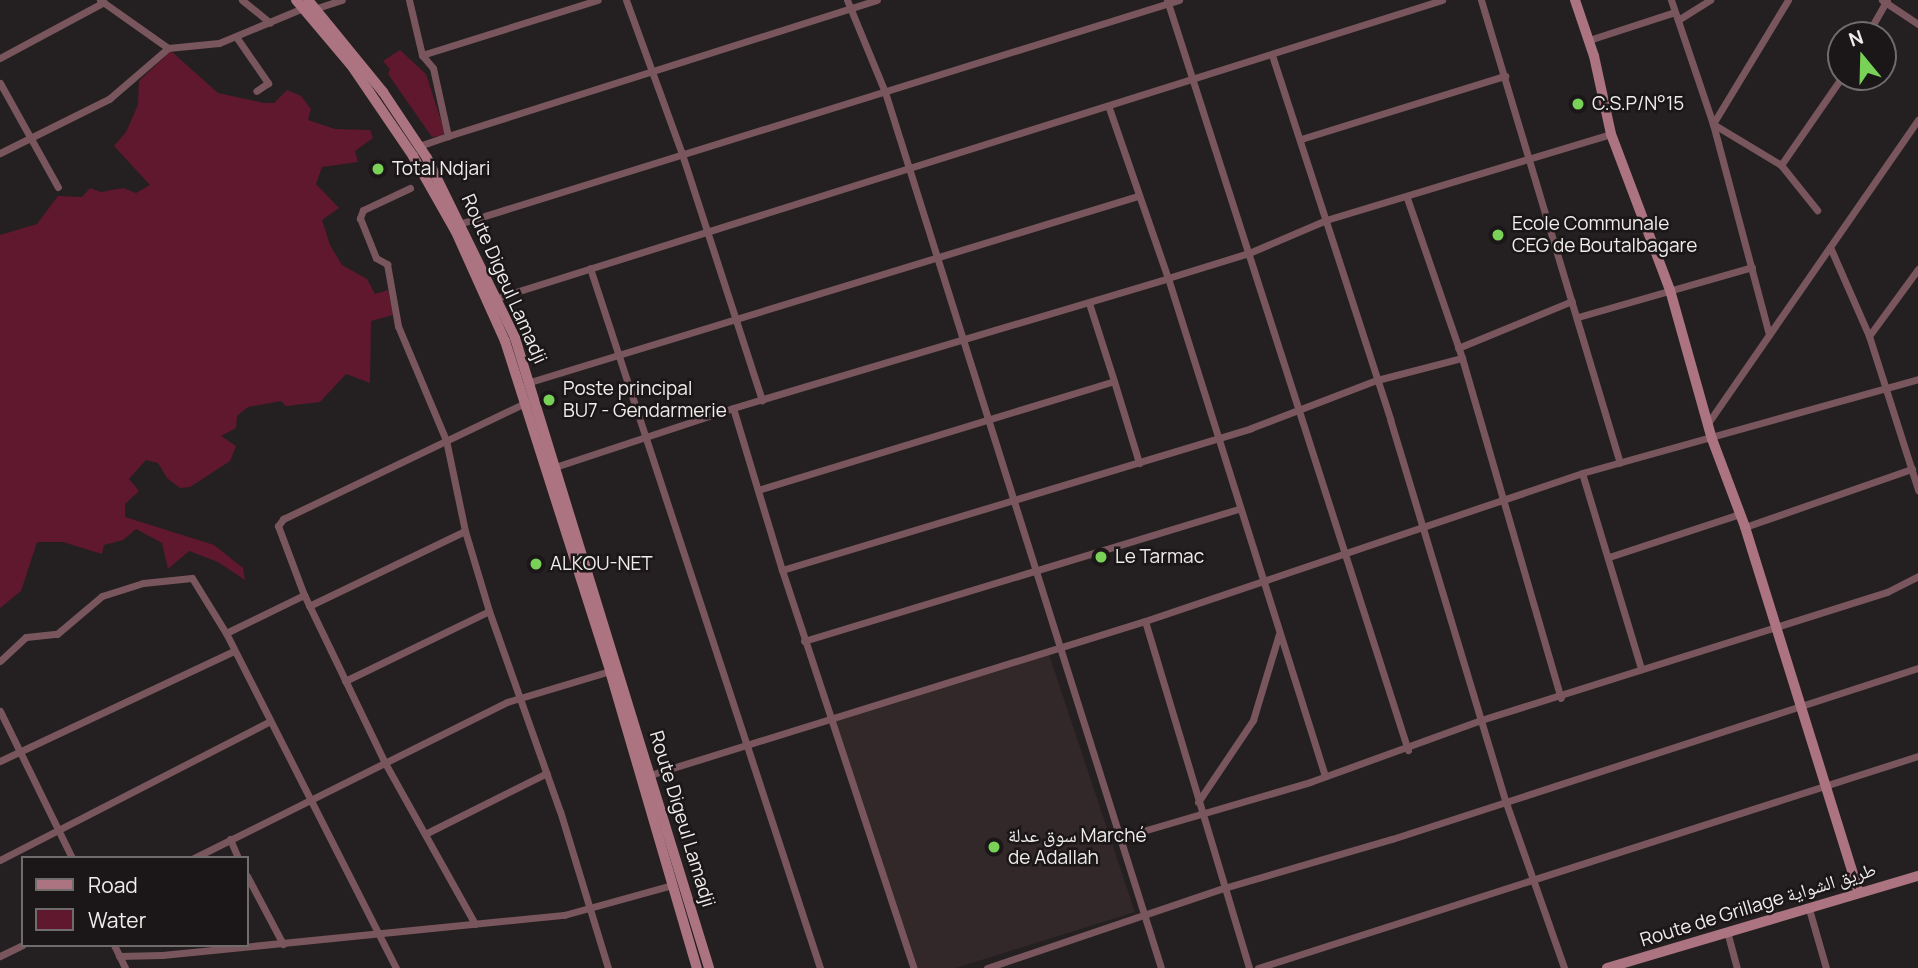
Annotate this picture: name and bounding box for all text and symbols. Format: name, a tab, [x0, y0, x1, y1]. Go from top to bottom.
north arrow	[1827, 21, 1897, 91]
text: N	[1845, 24, 1867, 53]
place label: C.S.P/N°15	[1592, 93, 1684, 115]
marker: C.S.P/N°15	[1570, 96, 1586, 112]
place label: Total Ndjari	[392, 158, 490, 180]
marker: Total Ndjari	[370, 161, 386, 177]
street label: Route Digeul Lamadji	[456, 191, 552, 367]
place label: Ecole Communale CEG de Boutalbagare	[1512, 213, 1697, 257]
marker: Ecole Communale CEG de Boutalbagare	[1490, 227, 1506, 243]
place label: Poste principal BU7 - Gendarmerie	[563, 378, 727, 422]
marker: Poste principal BU7 - Gendarmerie	[541, 392, 557, 408]
place label: Le Tarmac	[1115, 546, 1204, 568]
marker: Le Tarmac	[1093, 549, 1109, 565]
place label: ALKOU-NET	[550, 553, 653, 575]
marker: ALKOU-NET	[528, 556, 544, 572]
street label: Route Digeul Lamadji	[644, 728, 720, 910]
place label: سوق عدلة Marché de Adallah	[1008, 825, 1147, 869]
marker: سوق عدلة Marché de Adallah	[986, 839, 1002, 855]
legend	[21, 856, 248, 947]
street label: Route de Grillage طريق الشواية	[1637, 858, 1879, 952]
text: Road	[88, 871, 138, 899]
text: Water	[88, 906, 146, 934]

